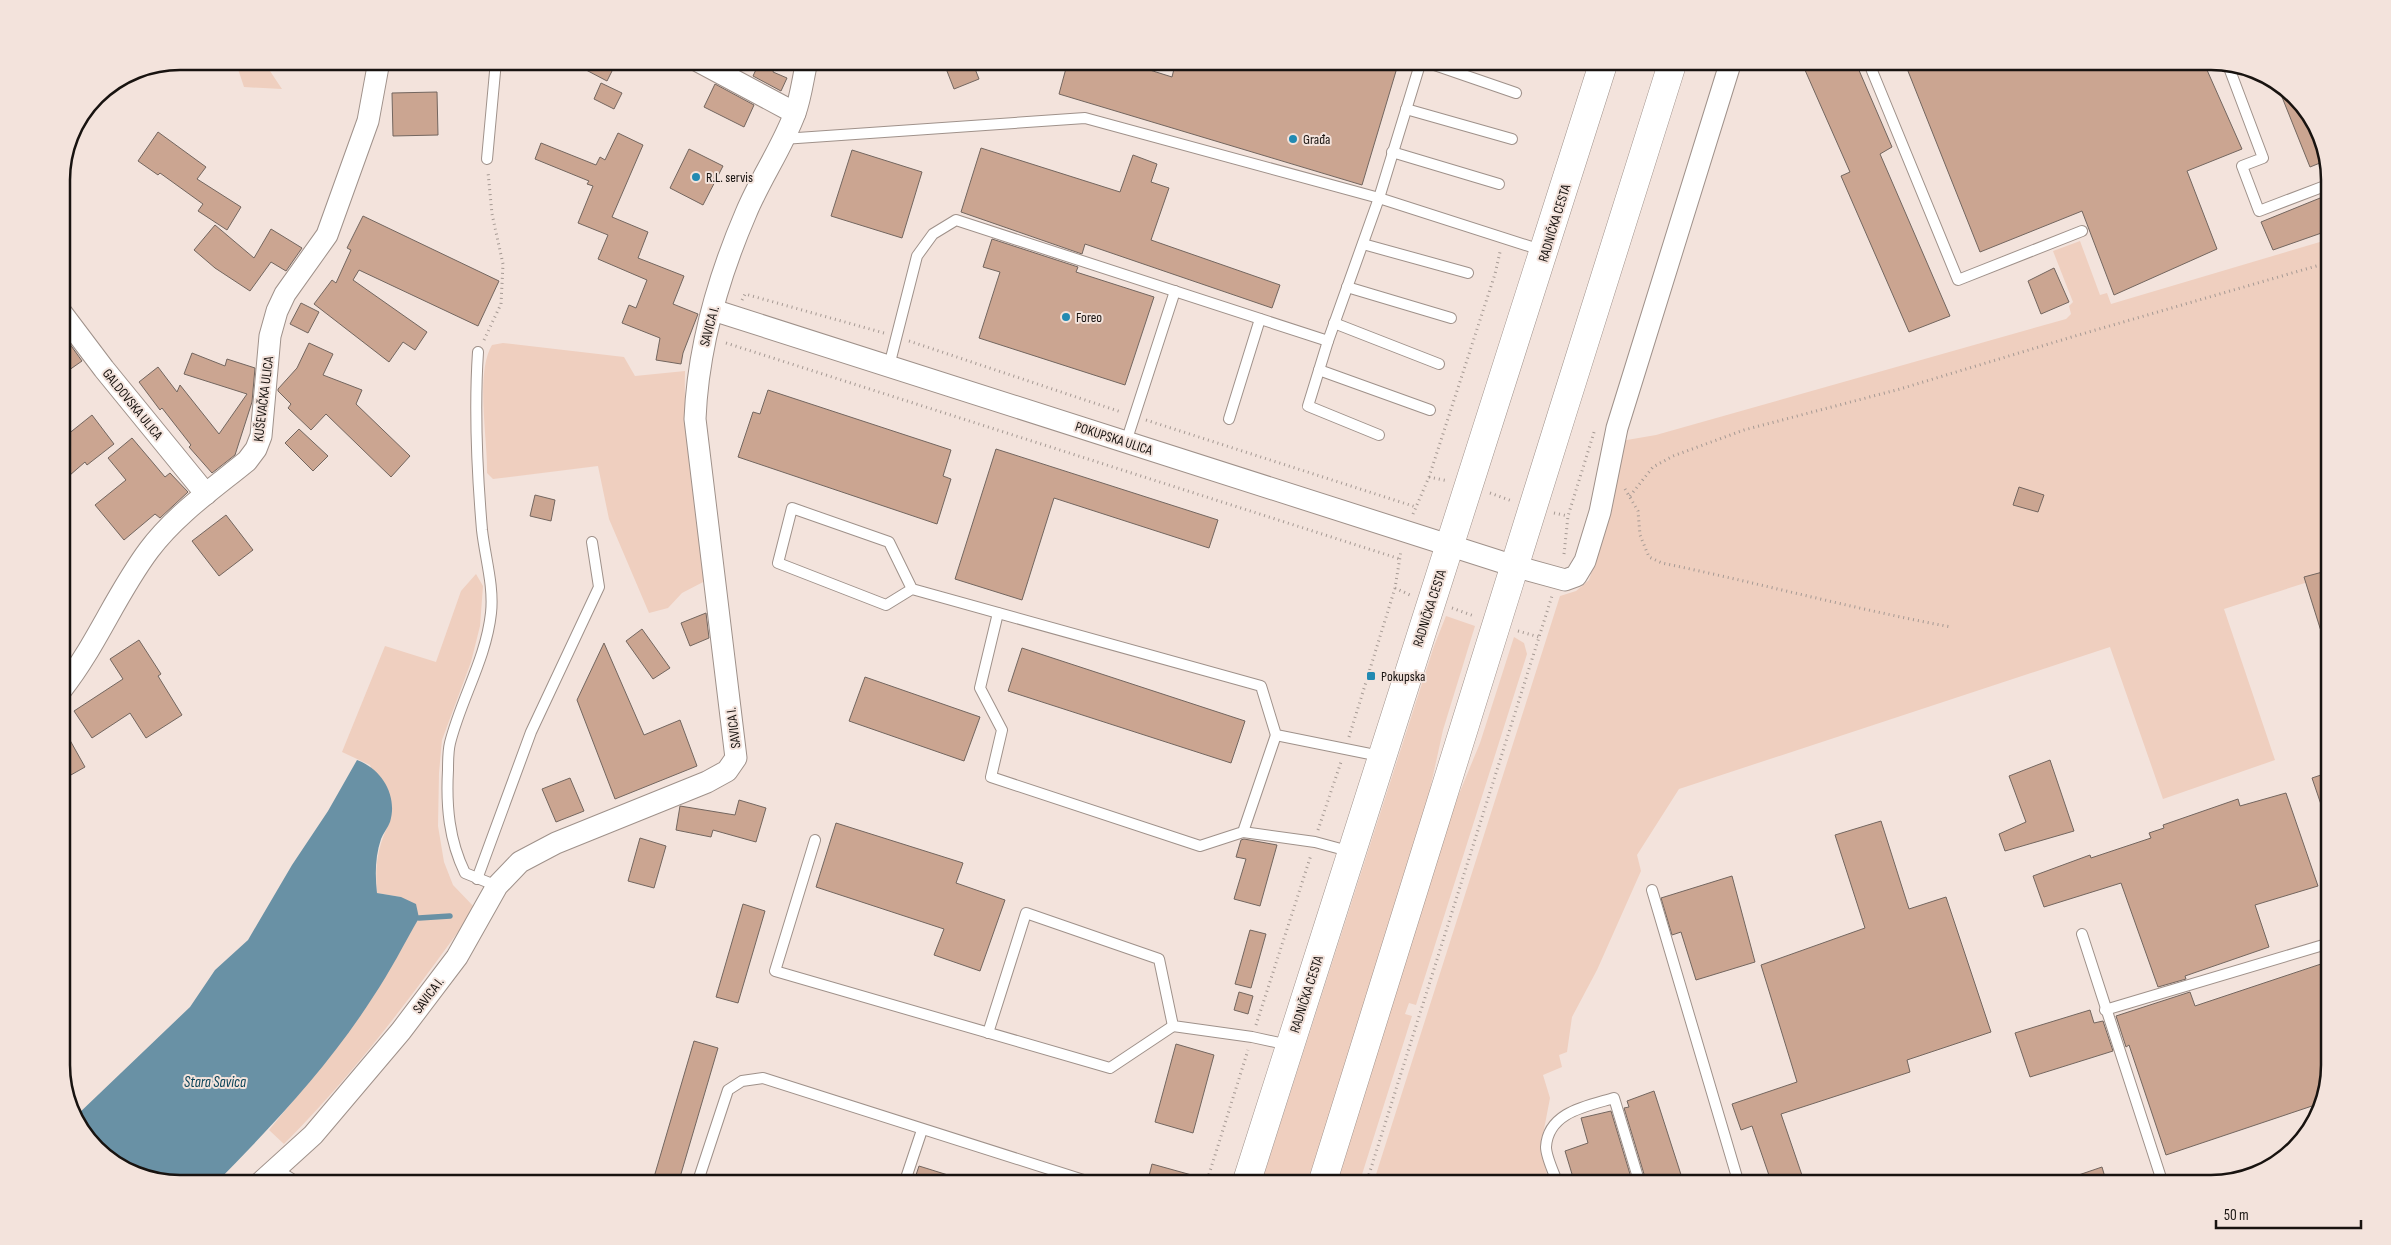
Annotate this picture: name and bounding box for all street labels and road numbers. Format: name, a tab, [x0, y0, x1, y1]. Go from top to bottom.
street label: RADNIČKA CESTA	[1535, 181, 1575, 264]
street label: SAVICA I.	[696, 304, 723, 348]
street label: KUŠEVAČKA ULICA	[250, 354, 277, 443]
street label: GALDOVSKA ULICA	[99, 365, 167, 444]
street label: POKUPSKA ULICA	[1073, 418, 1156, 459]
street label: RADNIČKA CESTA	[1409, 566, 1450, 649]
street label: SAVICA I.	[723, 706, 744, 749]
street label: RADNIČKA CESTA	[1286, 952, 1327, 1035]
street label: SAVICA I.	[409, 974, 448, 1017]

